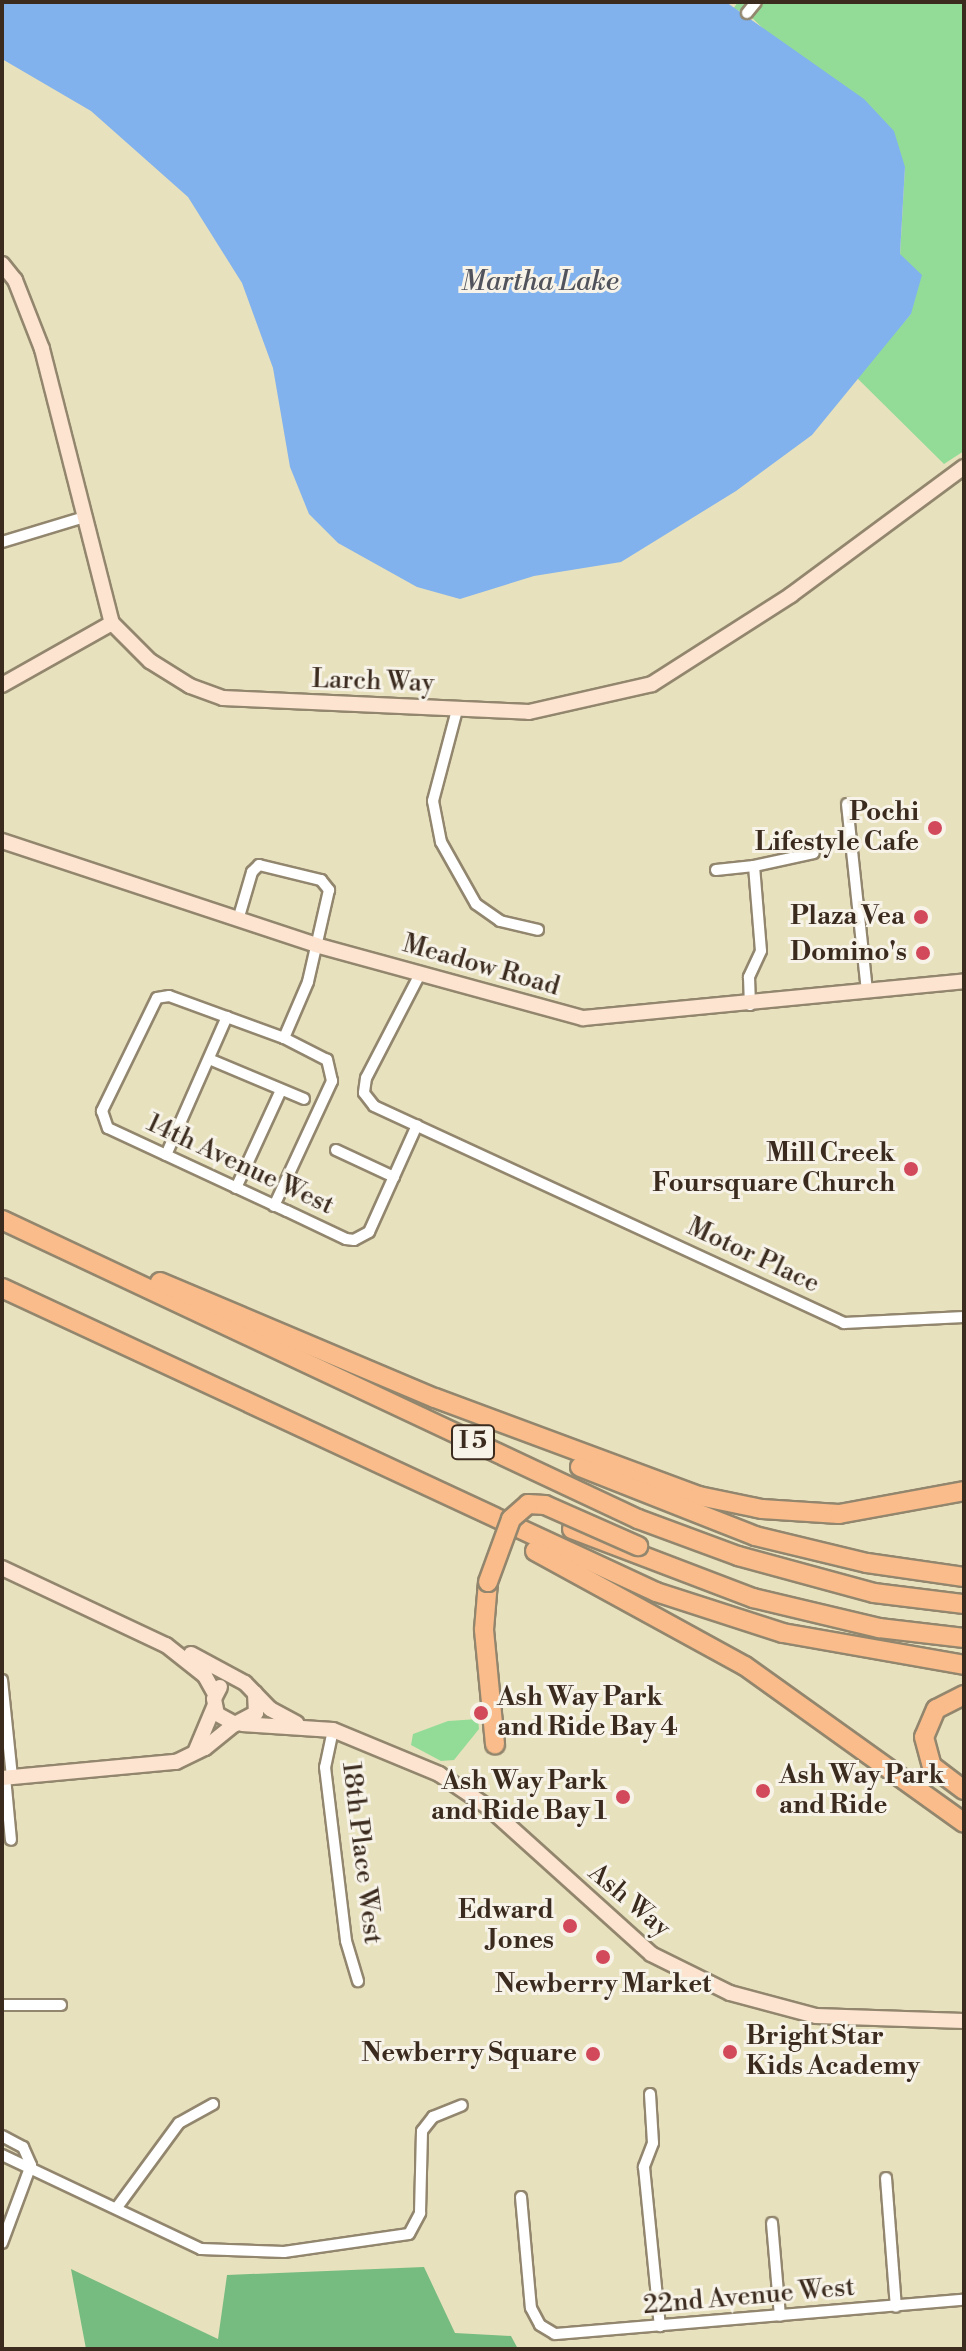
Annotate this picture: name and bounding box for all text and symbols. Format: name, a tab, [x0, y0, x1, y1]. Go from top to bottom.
water label: Martha Lake	[461, 265, 619, 299]
street label: Larch Way	[311, 664, 435, 700]
place label: Pochi Lifestyle Cafe	[755, 797, 919, 858]
marker: Pochi Lifestyle Cafe	[926, 819, 944, 837]
place label: Plaza Vea	[790, 901, 905, 933]
marker: Plaza Vea	[912, 908, 930, 926]
street label: Meadow Road	[399, 929, 563, 1003]
place label: Domino's	[790, 937, 907, 969]
marker: Domino's	[914, 944, 932, 962]
street label: 14th Avenue West	[141, 1108, 339, 1222]
place label: Mill Creek Foursquare Church	[652, 1138, 895, 1200]
marker: Mill Creek Foursquare Church	[902, 1160, 920, 1178]
street label: Motor Place	[682, 1212, 824, 1300]
road number: I 5	[451, 1422, 495, 1462]
place label: Ash Way Park and Ride Bay 4	[497, 1682, 678, 1744]
marker: Ash Way Park and Ride Bay 4	[472, 1704, 490, 1722]
street label: 18th Place West	[334, 1760, 388, 1946]
place label: Ash Way Park and Ride	[779, 1760, 944, 1822]
place label: Ash Way Park and Ride Bay 1	[431, 1766, 607, 1828]
marker: Ash Way Park and Ride	[754, 1782, 772, 1800]
marker: Ash Way Park and Ride Bay 1	[614, 1788, 632, 1806]
street label: Ash Way	[582, 1858, 676, 1944]
place label: Edward Jones	[458, 1895, 554, 1956]
marker: Edward Jones	[561, 1917, 579, 1935]
marker: Newberry Market	[594, 1948, 612, 1966]
place label: Newberry Market	[495, 1969, 711, 2001]
place label: Bright Star Kids Academy	[746, 2021, 920, 2082]
place label: Newberry Square	[361, 2038, 577, 2070]
marker: Bright Star Kids Academy	[721, 2043, 739, 2061]
marker: Newberry Square	[584, 2045, 602, 2063]
street label: 22nd Avenue West	[642, 2272, 856, 2322]

